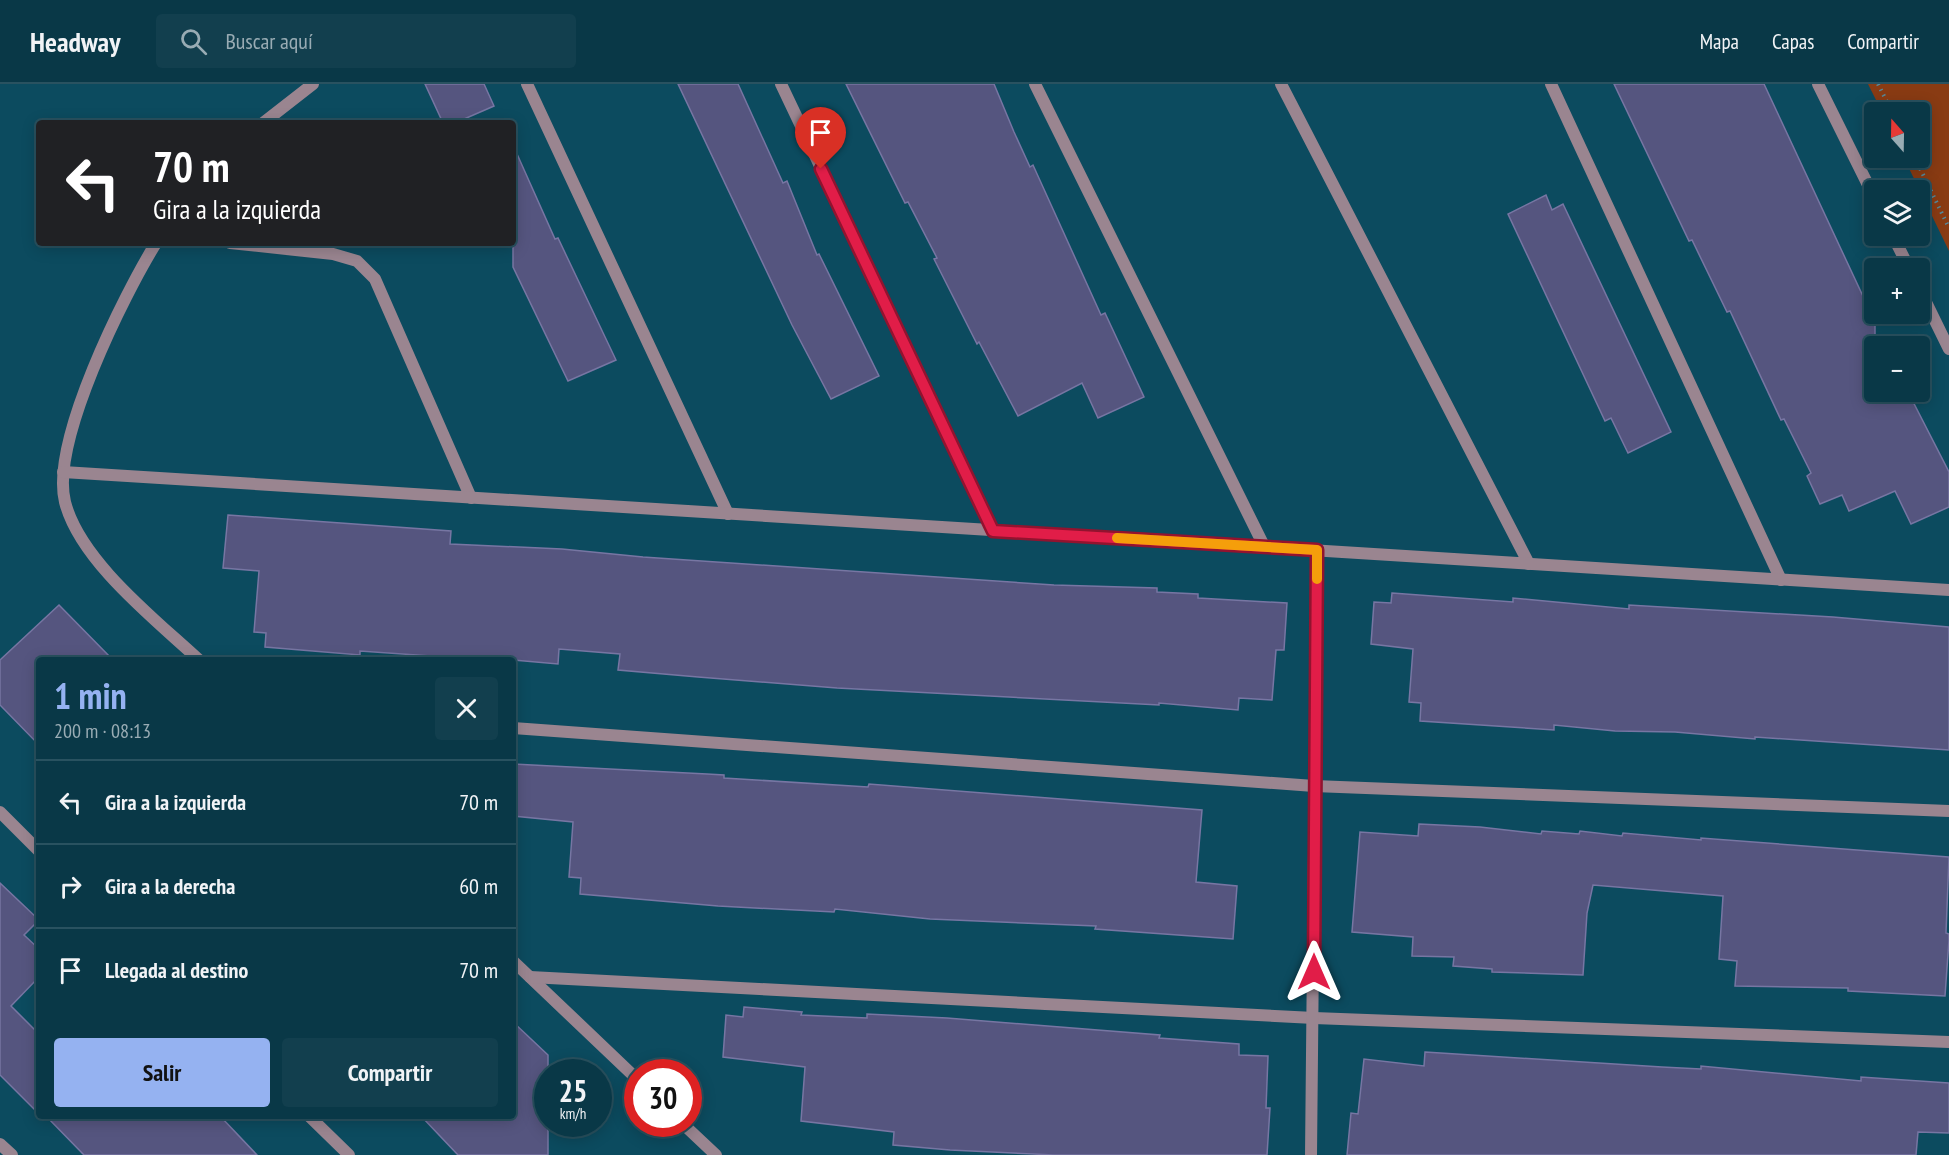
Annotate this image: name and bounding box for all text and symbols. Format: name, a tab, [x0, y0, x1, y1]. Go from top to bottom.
search box	[156, 14, 576, 68]
text: Headway	[30, 23, 120, 60]
icon: search	[177, 25, 210, 58]
text: Buscar aquí	[225, 27, 313, 55]
text: Mapa	[1700, 28, 1739, 55]
text: Capas	[1772, 28, 1814, 55]
text: Compartir	[1847, 28, 1919, 55]
north arrow	[1864, 102, 1930, 168]
map controls	[1864, 102, 1930, 402]
pin	[795, 107, 846, 169]
icon: arrive	[804, 116, 837, 149]
text: 70 m	[153, 139, 230, 194]
icon: left	[54, 144, 132, 222]
button: layers	[1864, 180, 1930, 246]
text: Gira a la izquierda	[153, 192, 321, 226]
button: +	[1864, 258, 1930, 324]
button: −	[1864, 336, 1930, 402]
text: 1 min	[54, 672, 127, 719]
button: close	[435, 677, 498, 740]
text: 200 m · 08:13	[54, 718, 151, 744]
icon: left	[54, 786, 87, 819]
text: Gira a la izquierda	[105, 788, 246, 816]
text: 70 m	[459, 788, 498, 816]
icon: right	[54, 870, 87, 903]
text: Gira a la derecha	[105, 872, 235, 900]
text: 60 m	[459, 872, 498, 900]
position arrow	[1282, 940, 1346, 1004]
icon: arrive	[54, 954, 87, 987]
text: Llegada al destino	[105, 956, 248, 984]
text: 70 m	[459, 956, 498, 984]
button: Salir	[54, 1038, 270, 1107]
button: Compartir	[282, 1038, 498, 1107]
speed limit sign: 30	[624, 1059, 702, 1137]
text: 25	[559, 1071, 587, 1110]
text: km/h	[560, 1104, 586, 1123]

